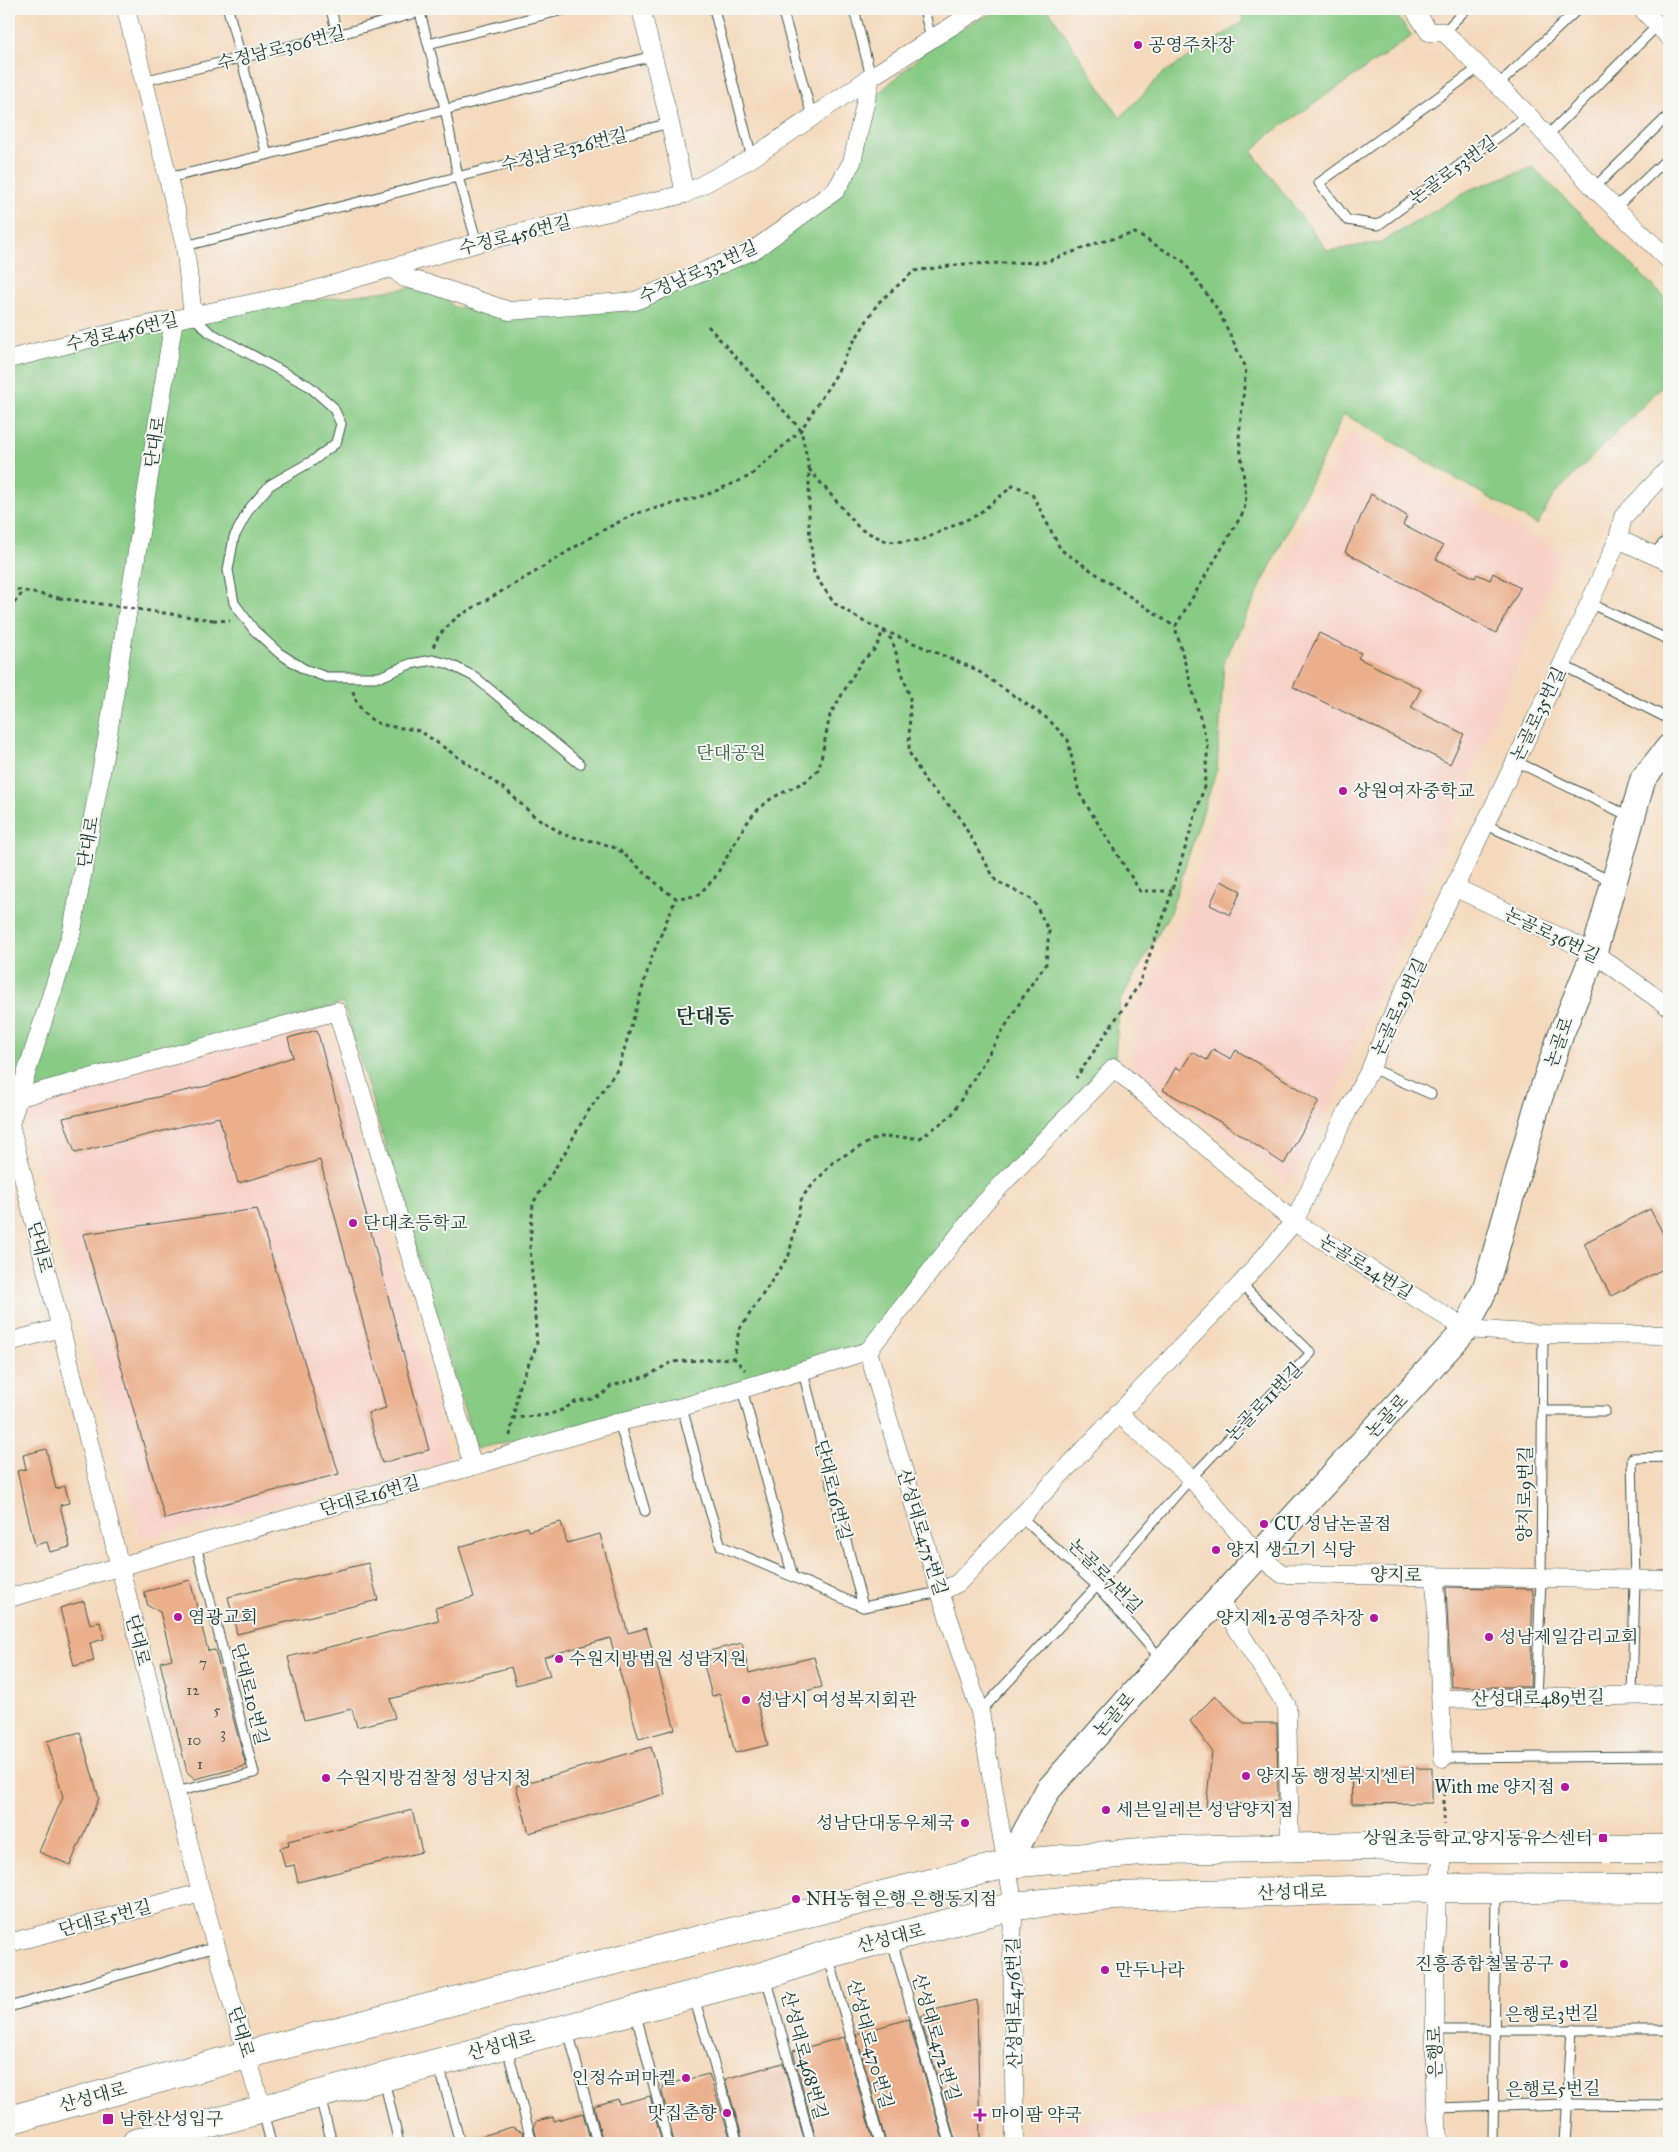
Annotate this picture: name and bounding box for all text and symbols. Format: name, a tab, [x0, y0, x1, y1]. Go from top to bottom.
street label: 수정남로306번길	[215, 21, 347, 75]
place label: 공영주차장	[1148, 34, 1236, 56]
marker: 공영주차장	[1132, 39, 1144, 51]
street label: 수정남로326번길	[498, 124, 630, 176]
street label: 논골로53번길	[1405, 131, 1501, 209]
street label: 수정로456번길	[457, 210, 573, 260]
street label: 수정남로332번길	[635, 236, 761, 308]
street label: 수정로456번길	[64, 308, 180, 356]
street label: 단대로	[140, 415, 170, 469]
street label: 논골로35번길	[1506, 663, 1570, 765]
park label: 단대공원	[696, 742, 766, 764]
place label: 상원여자중학교	[1353, 780, 1475, 802]
marker: 상원여자중학교	[1337, 785, 1349, 797]
street label: 단대로	[73, 814, 103, 870]
street label: 논골로36번길	[1501, 902, 1603, 968]
street label: 논골로29번길	[1367, 955, 1431, 1059]
district label: 단대동	[676, 1004, 735, 1028]
street label: 논골로	[1540, 1014, 1578, 1070]
place label: 단대초등학교	[363, 1212, 468, 1234]
marker: 단대초등학교	[347, 1217, 359, 1229]
street label: 단대로	[23, 1219, 57, 1275]
street label: 논골로24번길	[1315, 1230, 1417, 1304]
street label: 논골로11번길	[1221, 1358, 1307, 1446]
street label: 논골로	[1361, 1389, 1413, 1443]
street label: 단대로16번길	[810, 1437, 856, 1543]
street label: 양지로9번길	[1513, 1446, 1537, 1542]
street label: 산성대로475번길	[892, 1466, 952, 1598]
street label: 단대로16번길	[317, 1471, 423, 1521]
place label: CU 성남논골점	[1274, 1513, 1391, 1535]
marker: CU 성남논골점	[1258, 1518, 1270, 1530]
street label: 논골로7번길	[1063, 1534, 1147, 1618]
place label: 양지 생고기 식당	[1226, 1539, 1356, 1561]
marker: 양지 생고기 식당	[1210, 1544, 1222, 1556]
street label: 양지로	[1370, 1564, 1422, 1586]
place label: 염광교회	[188, 1606, 258, 1628]
place label: 양지제2공영주차장	[1216, 1607, 1365, 1629]
marker: 염광교회	[172, 1611, 184, 1623]
street label: 단대로	[121, 1612, 155, 1668]
marker: 양지제2공영주차장	[1368, 1612, 1380, 1624]
place label: 성남제일감리교회	[1499, 1626, 1638, 1648]
marker: 성남제일감리교회	[1483, 1631, 1495, 1643]
street label: 단대로10번길	[227, 1641, 273, 1747]
place label: 수원지방법원 성남지원	[569, 1648, 747, 1670]
marker: 수원지방법원 성남지원	[553, 1653, 565, 1665]
house number: 7	[199, 1654, 207, 1672]
house number: 12	[186, 1681, 200, 1699]
street label: 산성대로489번길	[1471, 1686, 1605, 1710]
street label: 논골로	[1089, 1688, 1139, 1742]
place label: 성남시 여성복지회관	[756, 1689, 917, 1711]
marker: 성남시 여성복지회관	[740, 1694, 752, 1706]
house number: 5	[214, 1701, 221, 1719]
house number: 3	[220, 1724, 226, 1742]
house number: 10	[187, 1731, 201, 1749]
house number: 1	[197, 1755, 203, 1773]
place label: 양지동 행정복지센터	[1256, 1765, 1416, 1787]
place label: 수원지방검찰청 성남지청	[336, 1767, 531, 1789]
marker: 양지동 행정복지센터	[1240, 1770, 1252, 1782]
marker: 수원지방검찰청 성남지청	[320, 1772, 332, 1784]
place label: With me 양지점	[1434, 1776, 1555, 1798]
marker: With me 양지점	[1559, 1781, 1571, 1793]
place label: 세븐일레븐 성남양지점	[1116, 1799, 1294, 1821]
marker: 세븐일레븐 성남양지점	[1100, 1804, 1112, 1816]
place label: 성남단대동우체국	[816, 1812, 955, 1834]
marker: 성남단대동우체국	[959, 1817, 971, 1829]
place label: 상원초등학교.양지동유스센터	[1363, 1827, 1593, 1849]
marker: 상원초등학교.양지동유스센터	[1597, 1832, 1609, 1844]
street label: 산성대로	[1257, 1880, 1327, 1904]
place label: NH농협은행 은행동지점	[806, 1888, 997, 1910]
marker: NH농협은행 은행동지점	[790, 1893, 802, 1905]
street label: 단대로5번길	[56, 1895, 154, 1941]
street label: 산성대로	[855, 1919, 927, 1957]
street label: 산성대로476번길	[1002, 1937, 1026, 2069]
place label: 진흥종합철물공구	[1415, 1953, 1554, 1975]
marker: 진흥종합철물공구	[1558, 1958, 1570, 1970]
place label: 만두나라	[1115, 1959, 1185, 1981]
marker: 만두나라	[1099, 1964, 1111, 1976]
street label: 산성대로472번길	[907, 1970, 965, 2104]
street label: 산성대로470번길	[842, 1977, 898, 2111]
street label: 산성대로468번길	[776, 1988, 832, 2122]
street label: 은행로3번길	[1505, 2002, 1599, 2026]
street label: 단대로	[223, 2004, 259, 2060]
street label: 산성대로	[465, 2025, 537, 2065]
street label: 은행로	[1424, 2026, 1446, 2078]
place label: 인정슈퍼마켙	[572, 2067, 676, 2089]
marker: 인정슈퍼마켙	[680, 2072, 692, 2084]
street label: 산성대로	[57, 2077, 129, 2117]
street label: 은행로5번길	[1505, 2077, 1601, 2101]
place label: 맛집춘향	[647, 2102, 718, 2124]
place label: 마이팜 약국	[991, 2104, 1082, 2126]
marker: 맛집춘향	[721, 2107, 733, 2119]
place label: 남한산성입구	[119, 2108, 223, 2130]
marker: 마이팜 약국	[973, 2108, 987, 2122]
marker: 남한산성입구	[101, 2112, 115, 2126]

